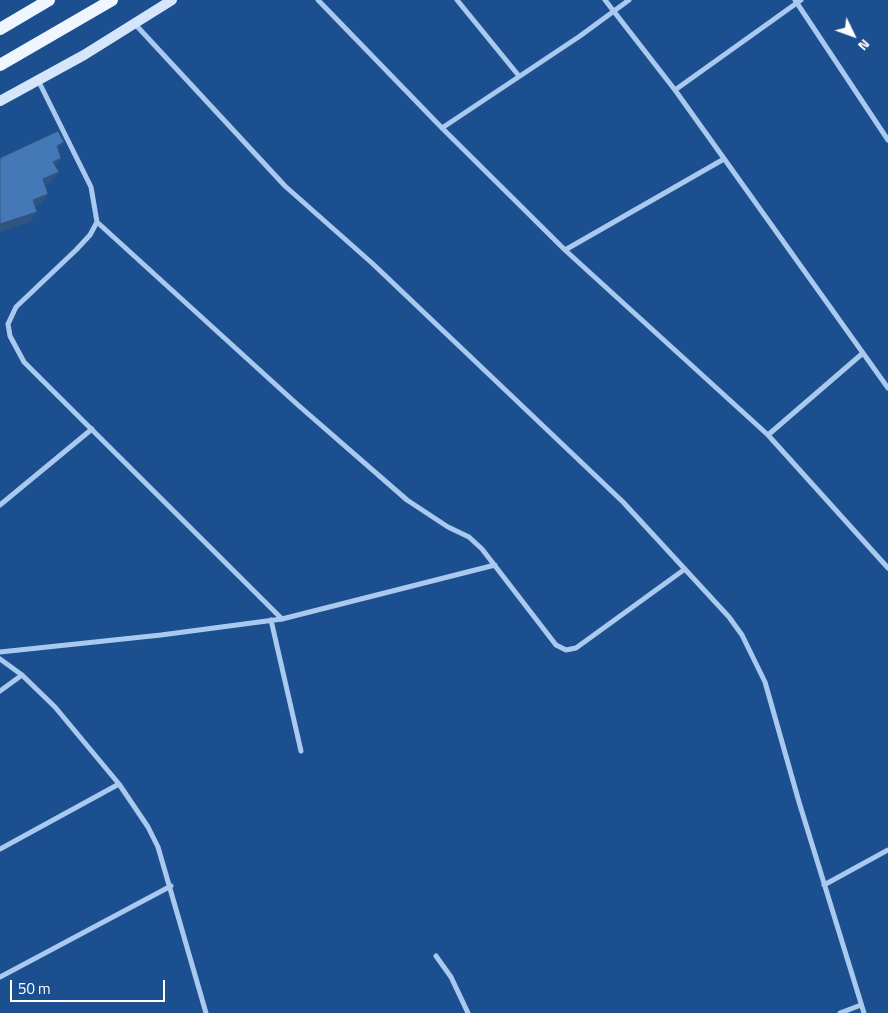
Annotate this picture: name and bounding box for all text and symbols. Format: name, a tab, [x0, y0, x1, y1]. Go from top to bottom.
north arrow	[828, 10, 878, 60]
text: N	[853, 35, 876, 56]
scale bar	[12, 970, 168, 1002]
text: 50 m	[18, 977, 51, 1000]

